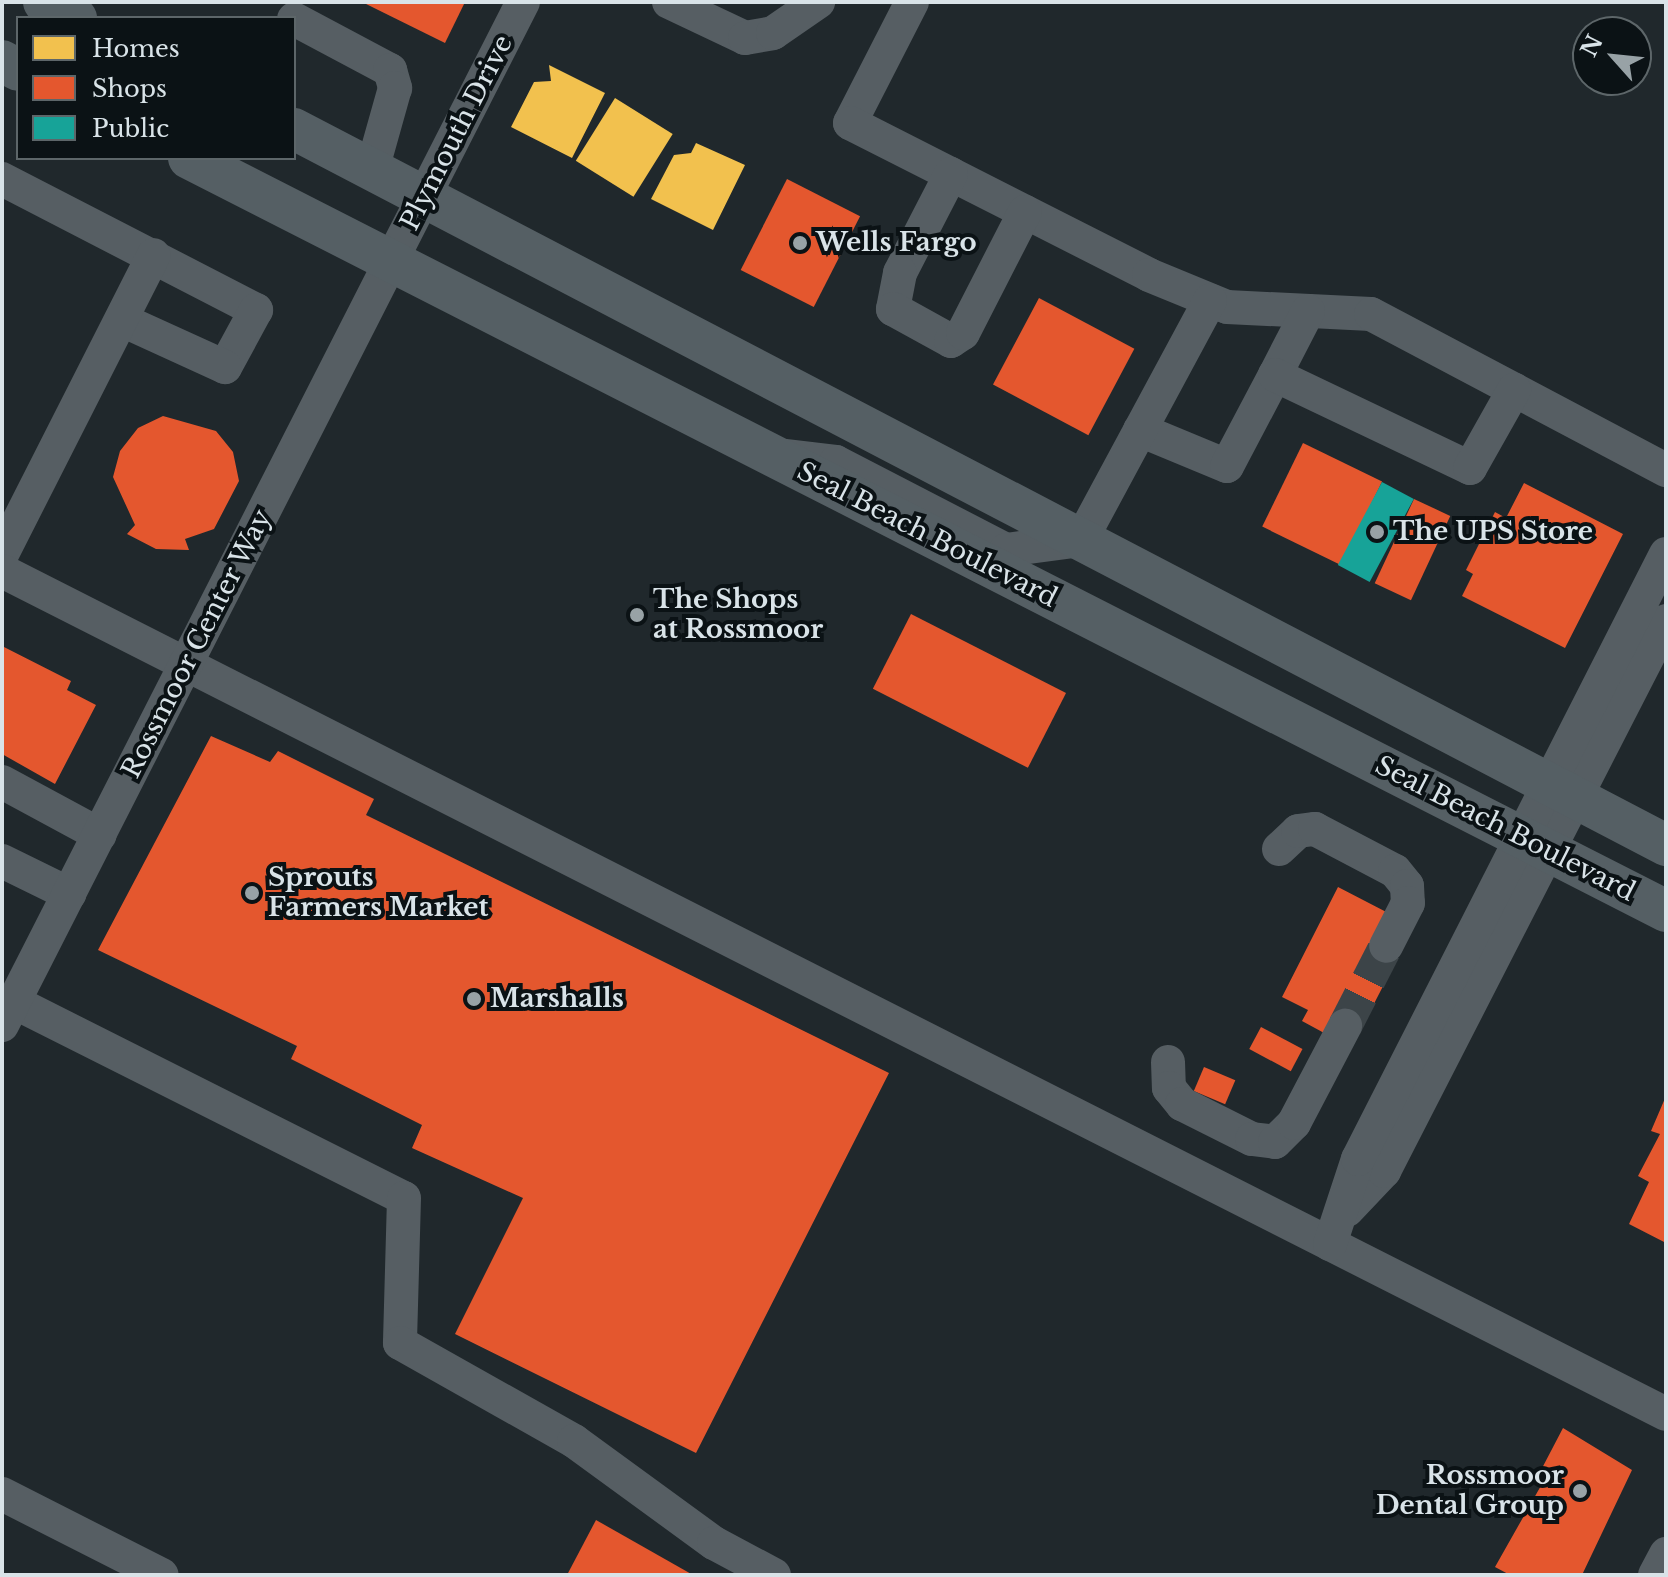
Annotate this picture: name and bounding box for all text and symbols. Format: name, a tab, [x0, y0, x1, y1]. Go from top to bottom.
legend	[16, 16, 296, 160]
north arrow	[1572, 16, 1652, 96]
street label: Plymouth Drive	[394, 30, 520, 236]
text: N	[1575, 30, 1609, 61]
text: Homes	[92, 34, 180, 63]
text: Shops	[92, 74, 167, 103]
text: Public	[92, 114, 169, 143]
place label: Wells Fargo	[816, 227, 977, 259]
marker: Wells Fargo	[791, 234, 809, 252]
street label: Seal Beach Boulevard	[792, 456, 1062, 614]
street label: Rossmoor Center Way	[115, 503, 279, 785]
place label: The UPS Store	[1393, 516, 1593, 548]
marker: The UPS Store	[1368, 523, 1386, 541]
place label: The Shops at Rossmoor	[653, 584, 823, 646]
marker: The Shops at Rossmoor	[628, 606, 646, 624]
street label: Seal Beach Boulevard	[1370, 750, 1640, 908]
place label: Sprouts Farmers Market	[268, 862, 488, 924]
marker: Sprouts Farmers Market	[243, 884, 261, 902]
place label: Marshalls	[490, 983, 624, 1015]
marker: Marshalls	[465, 990, 483, 1008]
place label: Rossmoor Dental Group	[1376, 1460, 1564, 1522]
marker: Rossmoor Dental Group	[1571, 1482, 1589, 1500]

